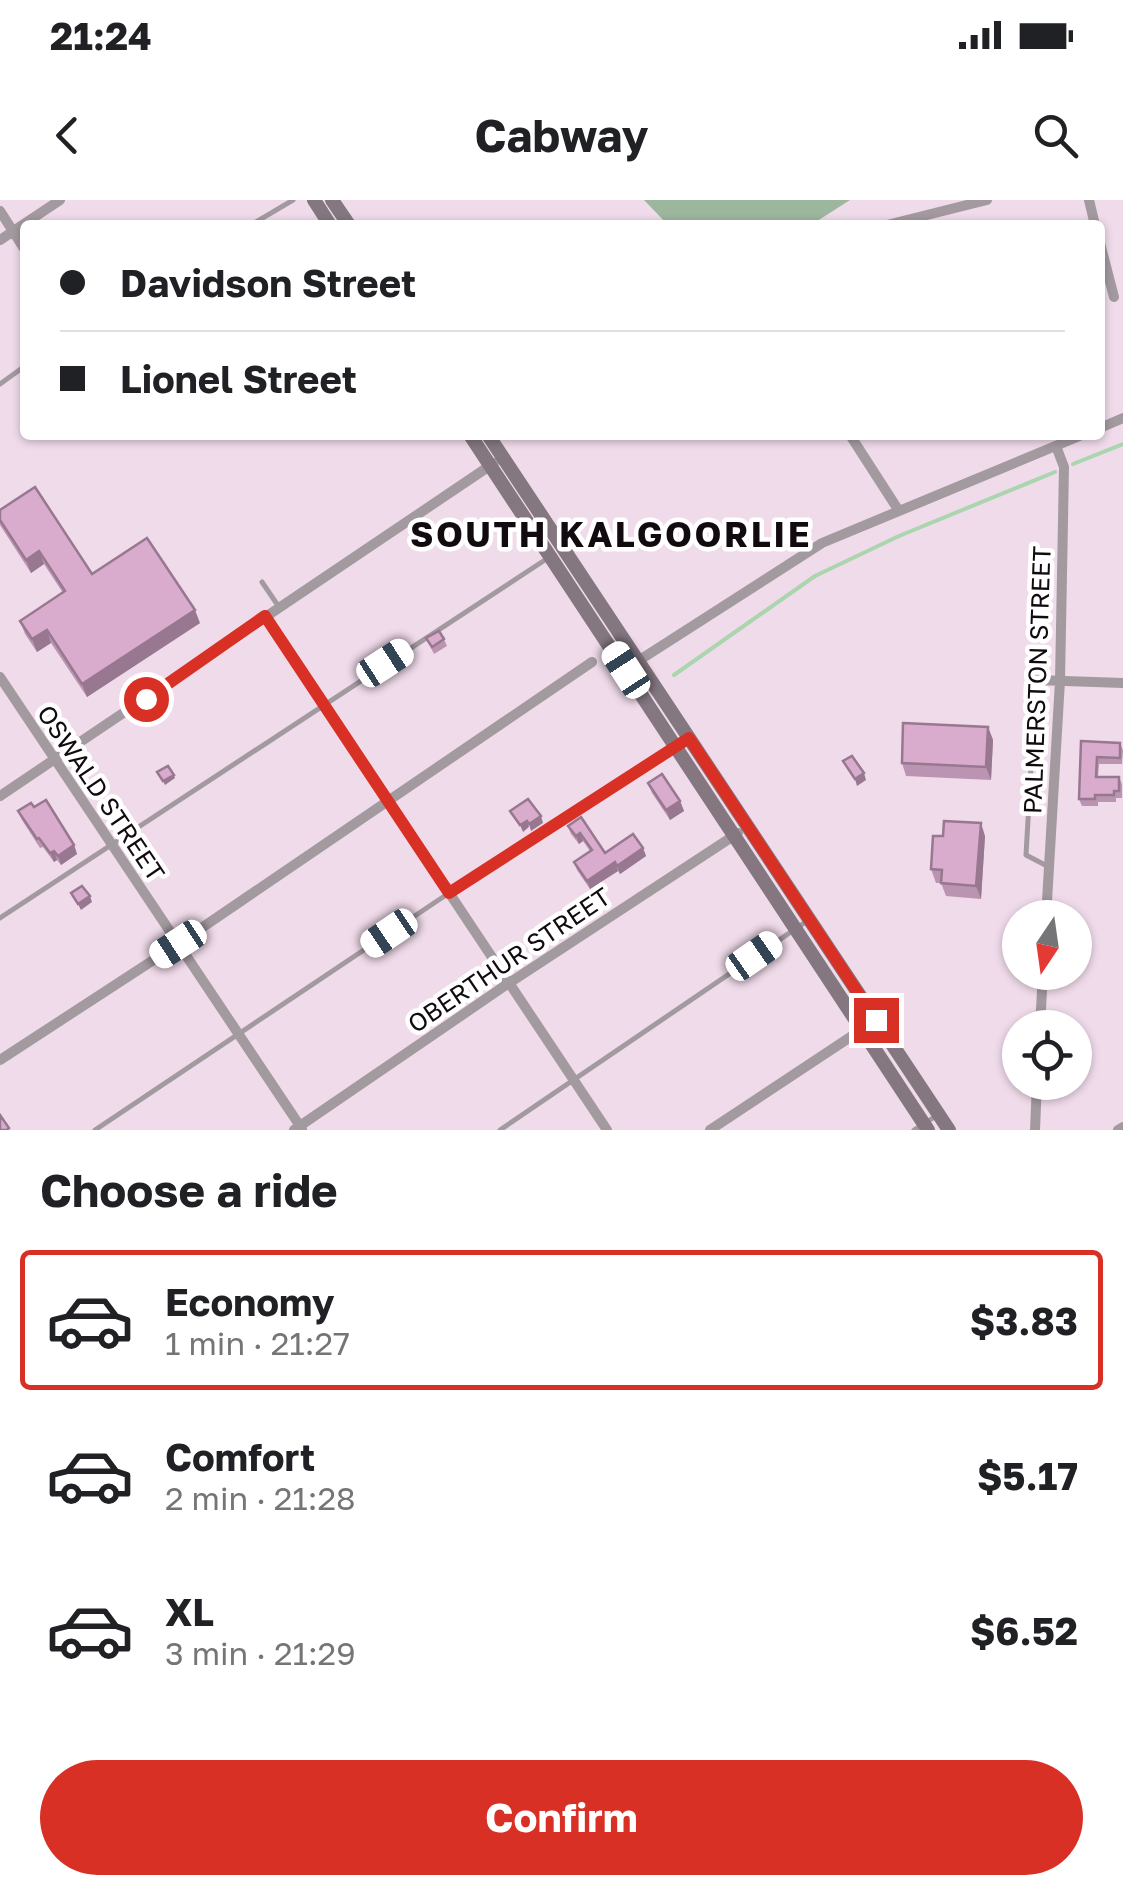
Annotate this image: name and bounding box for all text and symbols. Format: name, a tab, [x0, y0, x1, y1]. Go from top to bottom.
text: 21:24	[50, 13, 152, 58]
icon: back	[40, 108, 95, 163]
text: Cabway	[474, 108, 649, 162]
icon: search	[1028, 108, 1083, 163]
text: Davidson Street	[120, 260, 416, 305]
text: Lionel Street	[120, 356, 357, 401]
district label: SOUTH KALGOORLIE	[410, 513, 812, 555]
street label: PALMERSTON STREET	[1016, 545, 1057, 815]
car	[352, 634, 418, 692]
car	[597, 637, 655, 703]
route start	[124, 677, 169, 722]
street label: OSWALD STREET	[31, 699, 172, 887]
street label: OBERTHUR STREET	[401, 880, 616, 1039]
north arrow	[1002, 900, 1092, 990]
map controls	[1002, 900, 1092, 1100]
car	[356, 904, 422, 962]
car	[145, 915, 211, 973]
car	[721, 927, 787, 985]
route end	[854, 998, 899, 1043]
button: locate	[1002, 1010, 1092, 1100]
text: Choose a ride	[40, 1163, 338, 1217]
icon: car	[45, 1275, 135, 1365]
text: Economy	[165, 1279, 334, 1324]
text: $3.83	[970, 1298, 1078, 1343]
text: 1 min · 21:27	[165, 1324, 350, 1362]
icon: car	[45, 1430, 135, 1520]
text: Comfort	[165, 1434, 315, 1479]
text: $5.17	[977, 1453, 1078, 1498]
text: 2 min · 21:28	[165, 1479, 356, 1517]
icon: car	[45, 1585, 135, 1675]
text: XL	[165, 1589, 214, 1634]
text: $6.52	[970, 1608, 1078, 1653]
text: 3 min · 21:29	[165, 1634, 356, 1672]
button: Confirm	[40, 1760, 1083, 1875]

